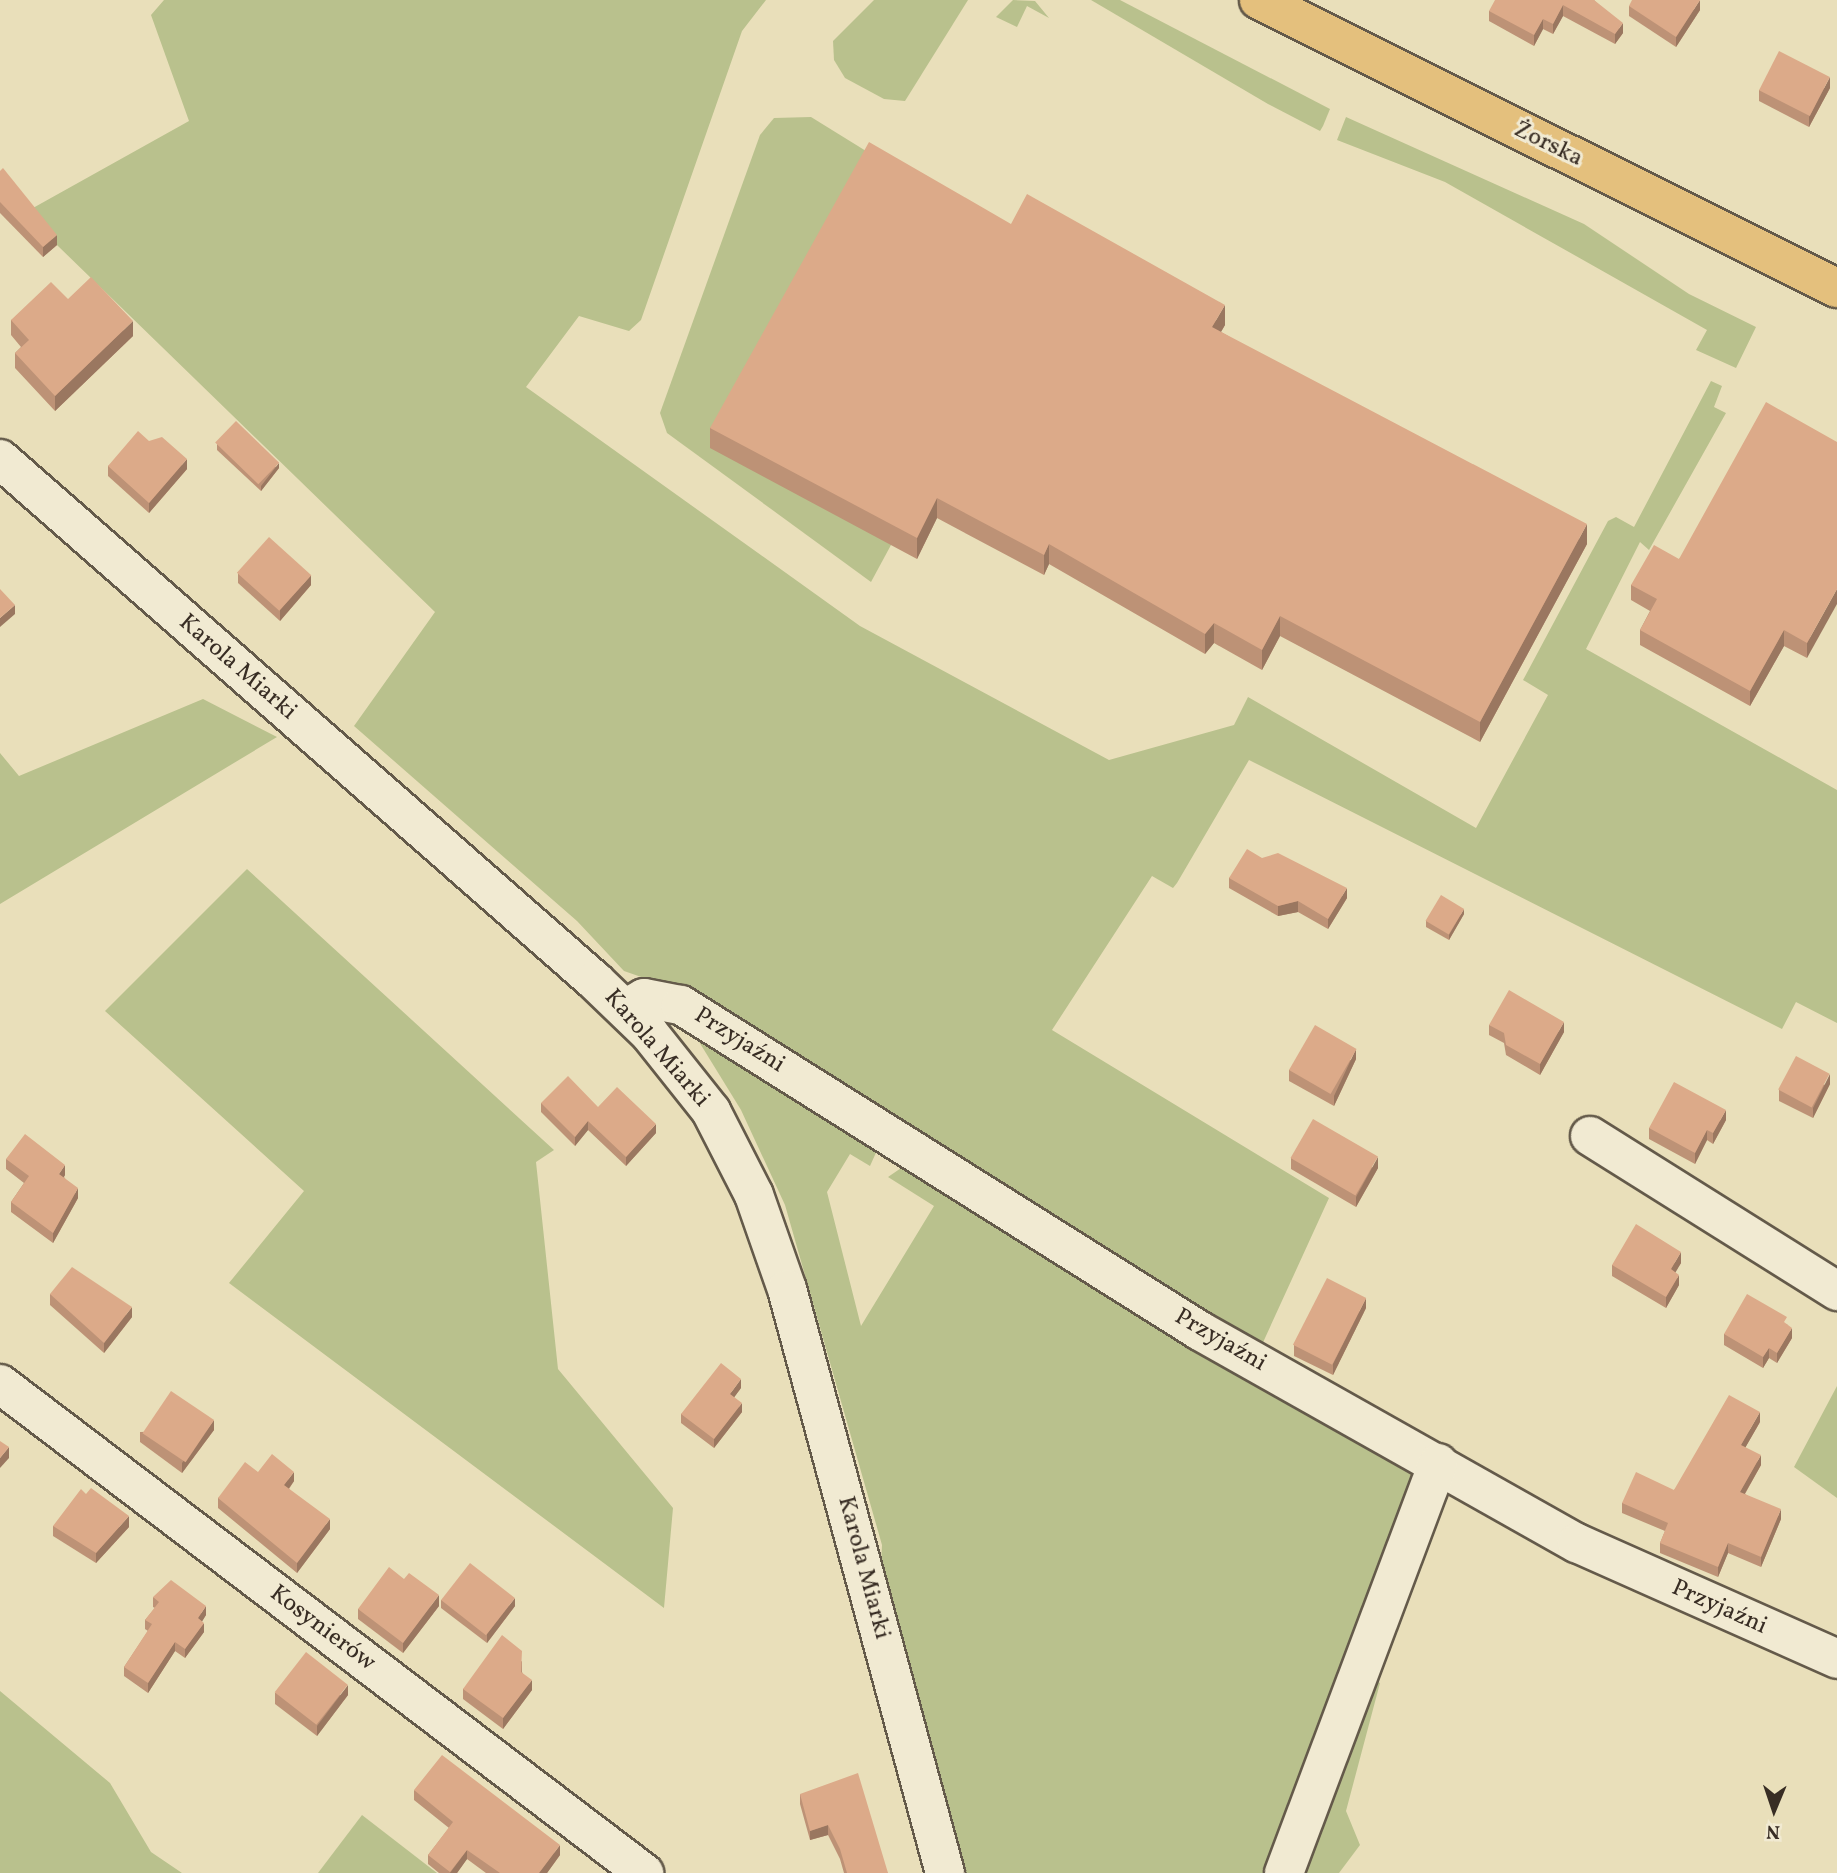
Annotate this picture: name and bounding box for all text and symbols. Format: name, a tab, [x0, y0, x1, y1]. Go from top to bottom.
street label: Żorska	[1509, 116, 1587, 174]
street label: Karola Miarki	[172, 609, 302, 727]
street label: Karola Miarki	[597, 984, 715, 1114]
street label: Przyjaźni	[688, 1002, 790, 1080]
street label: Przyjaźni	[1169, 1303, 1271, 1379]
street label: Karola Miarki	[830, 1493, 896, 1643]
street label: Przyjaźni	[1667, 1574, 1771, 1642]
street label: Kosynierów	[263, 1580, 381, 1678]
north arrow	[1739, 1775, 1809, 1845]
text: N	[1766, 1818, 1781, 1844]

